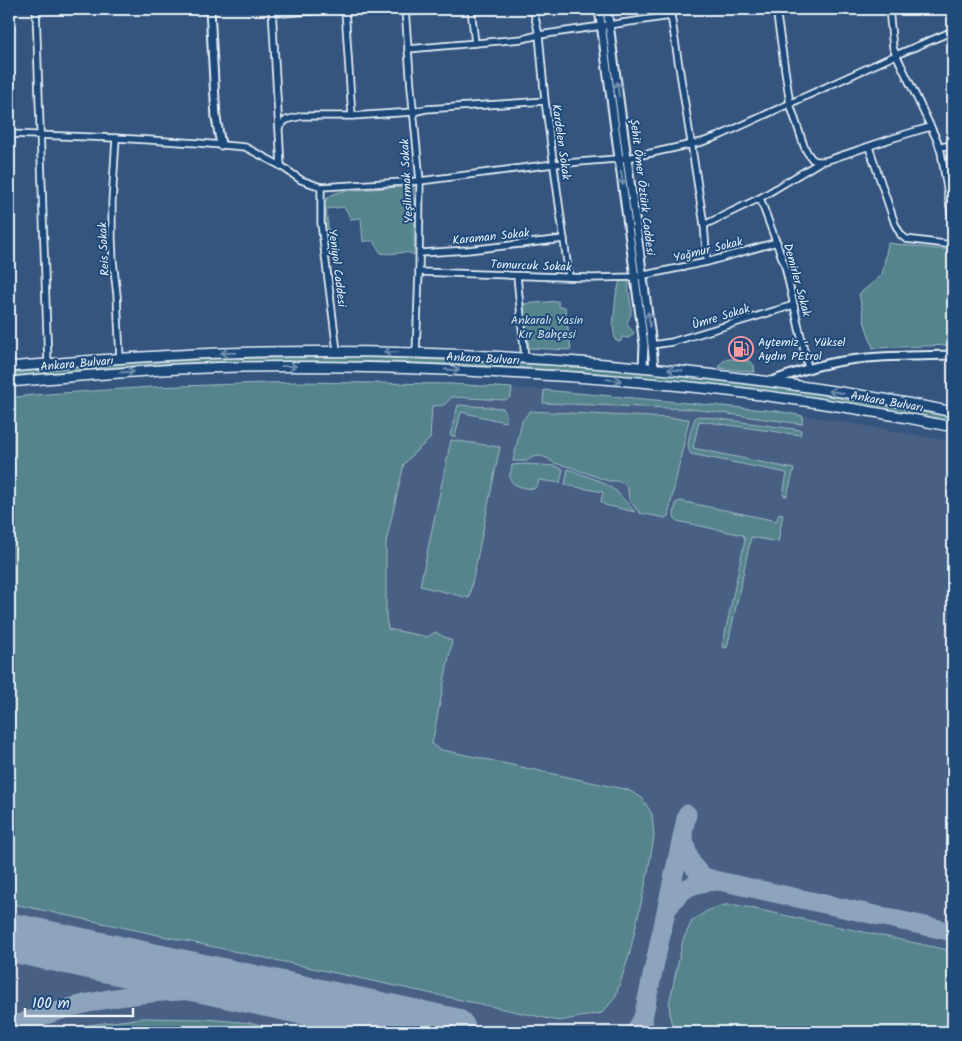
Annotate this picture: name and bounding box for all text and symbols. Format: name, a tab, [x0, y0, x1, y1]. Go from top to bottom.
one-way arrow	[613, 81, 623, 97]
street label: Kardelen Sokak	[546, 103, 576, 181]
street label: Şehit Ömer Öztürk Caddesi	[624, 118, 660, 257]
street label: Yeşilırmak Sokak	[395, 138, 419, 224]
one-way arrow	[617, 170, 627, 186]
street label: Reis Sokak	[93, 221, 115, 276]
street label: Karaman Sokak	[452, 223, 531, 250]
street label: Yeniyol Caddesi	[323, 228, 351, 309]
street label: Yağmur Sokak	[671, 232, 745, 268]
street label: Demirler Sokak	[778, 241, 816, 319]
street label: Tomurcuk Sokak	[490, 255, 572, 277]
street label: Ümre Sokak	[690, 299, 753, 335]
park label: Ankaralı Yasin Kır Bahçesi	[511, 311, 583, 344]
one-way arrow	[644, 312, 654, 328]
place label: Aytemiz - Yüksel Aydın PEtrol	[758, 333, 846, 366]
fuel station icon: Aytemiz - Yüksel Aydın PEtrol	[728, 336, 754, 362]
one-way arrow	[383, 347, 400, 357]
one-way arrow	[221, 348, 237, 358]
street label: Ankara Bulvarı	[446, 348, 520, 370]
street label: Ankara Bulvarı	[40, 351, 114, 377]
one-way arrow	[281, 361, 297, 371]
one-way arrow	[444, 365, 460, 375]
one-way arrow	[668, 365, 684, 375]
one-way arrow	[119, 368, 135, 377]
one-way arrow	[606, 375, 622, 384]
one-way arrow	[829, 386, 845, 396]
street label: Ankara Bulvarı	[849, 386, 925, 418]
scale bar	[25, 986, 132, 1018]
text: 100 m	[32, 992, 70, 1016]

